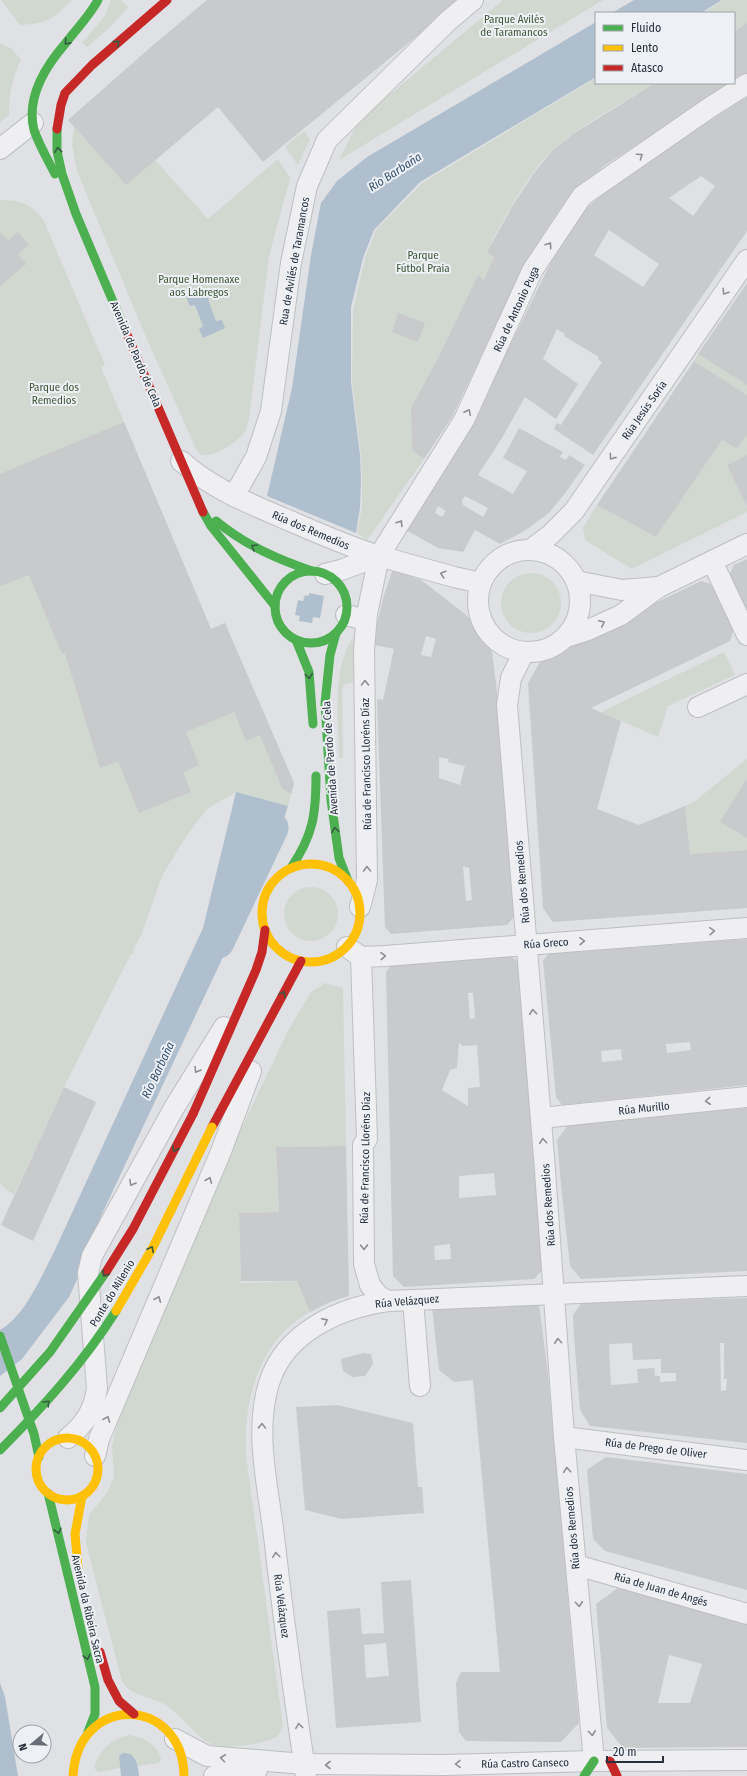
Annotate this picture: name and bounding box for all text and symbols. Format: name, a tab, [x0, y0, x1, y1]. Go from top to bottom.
legend	[595, 12, 735, 84]
park label: Parque Avilés de Taramancos	[480, 13, 548, 39]
text: Fluido	[631, 21, 661, 35]
one-way arrow	[64, 37, 71, 45]
one-way arrow	[112, 41, 119, 48]
text: Lento	[631, 41, 658, 55]
text: Atasco	[631, 61, 663, 75]
one-way arrow	[53, 147, 62, 153]
water label: Río Barbaña	[366, 150, 424, 194]
one-way arrow	[636, 153, 643, 161]
street label: Rua de Avilés de Taramancos	[277, 196, 312, 326]
one-way arrow	[544, 243, 551, 250]
park label: Parque Fútbol Praia	[396, 249, 450, 275]
street label: Rúa de Antonio Puga	[491, 264, 542, 354]
park label: Parque Homenaxe aos Labregos	[158, 273, 240, 299]
one-way arrow	[722, 288, 730, 295]
street label: Avenida de Pardo de Cela	[107, 299, 164, 409]
street label: Rúa Jesús Soria	[619, 378, 670, 442]
park label: Parque dos Remedios	[29, 381, 79, 407]
one-way arrow	[463, 409, 471, 416]
one-way arrow	[609, 453, 617, 460]
street label: Rúa dos Remedios	[270, 508, 352, 553]
one-way arrow	[396, 521, 403, 528]
one-way arrow	[251, 544, 258, 551]
one-way arrow	[440, 571, 447, 579]
one-way arrow	[598, 620, 606, 628]
one-way arrow	[304, 673, 313, 680]
one-way arrow	[361, 680, 369, 686]
street label: Rúa de Francisco Lloréns Díaz	[359, 697, 374, 830]
street label: Avenida de Pardo de Cela	[320, 701, 341, 815]
one-way arrow	[331, 827, 340, 833]
street label: Rúa dos Remedios	[512, 840, 533, 924]
one-way arrow	[363, 866, 371, 872]
one-way arrow	[709, 926, 715, 935]
street label: Rúa Greco	[523, 935, 569, 952]
one-way arrow	[579, 936, 585, 945]
one-way arrow	[380, 952, 386, 960]
one-way arrow	[279, 991, 286, 998]
one-way arrow	[528, 1009, 537, 1015]
water label: Río Barbaña	[139, 1040, 177, 1100]
one-way arrow	[194, 1066, 201, 1073]
street label: Rúa de Francisco Lloréns Díaz	[358, 1091, 373, 1224]
one-way arrow	[705, 1097, 711, 1106]
street label: Rúa Murillo	[618, 1099, 671, 1118]
one-way arrow	[539, 1138, 548, 1144]
one-way arrow	[172, 1144, 180, 1152]
street label: Rúa dos Remedios	[539, 1163, 558, 1247]
one-way arrow	[204, 1176, 212, 1184]
one-way arrow	[130, 1179, 137, 1186]
one-way arrow	[360, 1244, 368, 1250]
one-way arrow	[147, 1246, 154, 1254]
street label: Ponte do Milenio	[87, 1257, 138, 1329]
one-way arrow	[102, 1270, 110, 1277]
street label: Rúa Velázquez	[374, 1292, 440, 1311]
one-way arrow	[153, 1296, 161, 1303]
one-way arrow	[321, 1318, 328, 1326]
one-way arrow	[554, 1338, 563, 1344]
one-way arrow	[42, 1400, 49, 1407]
one-way arrow	[102, 1415, 110, 1422]
one-way arrow	[258, 1423, 267, 1429]
street label: Rúa de Prego de Oliver	[604, 1436, 708, 1461]
one-way arrow	[563, 1467, 572, 1473]
street label: Rúa dos Remedios	[562, 1486, 583, 1570]
one-way arrow	[53, 1528, 61, 1534]
one-way arrow	[272, 1552, 281, 1558]
street label: Avenida da Ribeira Sacra	[69, 1554, 106, 1665]
street label: Rúa de Juan de Angés	[613, 1570, 709, 1609]
street label: Rúa Velázquez	[271, 1573, 292, 1639]
one-way arrow	[575, 1601, 584, 1607]
one-way arrow	[83, 1654, 91, 1661]
one-way arrow	[295, 1723, 304, 1729]
north arrow	[12, 1724, 52, 1764]
one-way arrow	[587, 1730, 596, 1736]
scale bar	[607, 1738, 663, 1764]
text: N	[16, 1742, 30, 1752]
text: 20 m	[613, 1745, 637, 1759]
one-way arrow	[220, 1754, 226, 1763]
street label: Rúa Castro Canseco	[481, 1756, 569, 1771]
one-way arrow	[455, 1760, 461, 1768]
one-way arrow	[325, 1761, 331, 1769]

